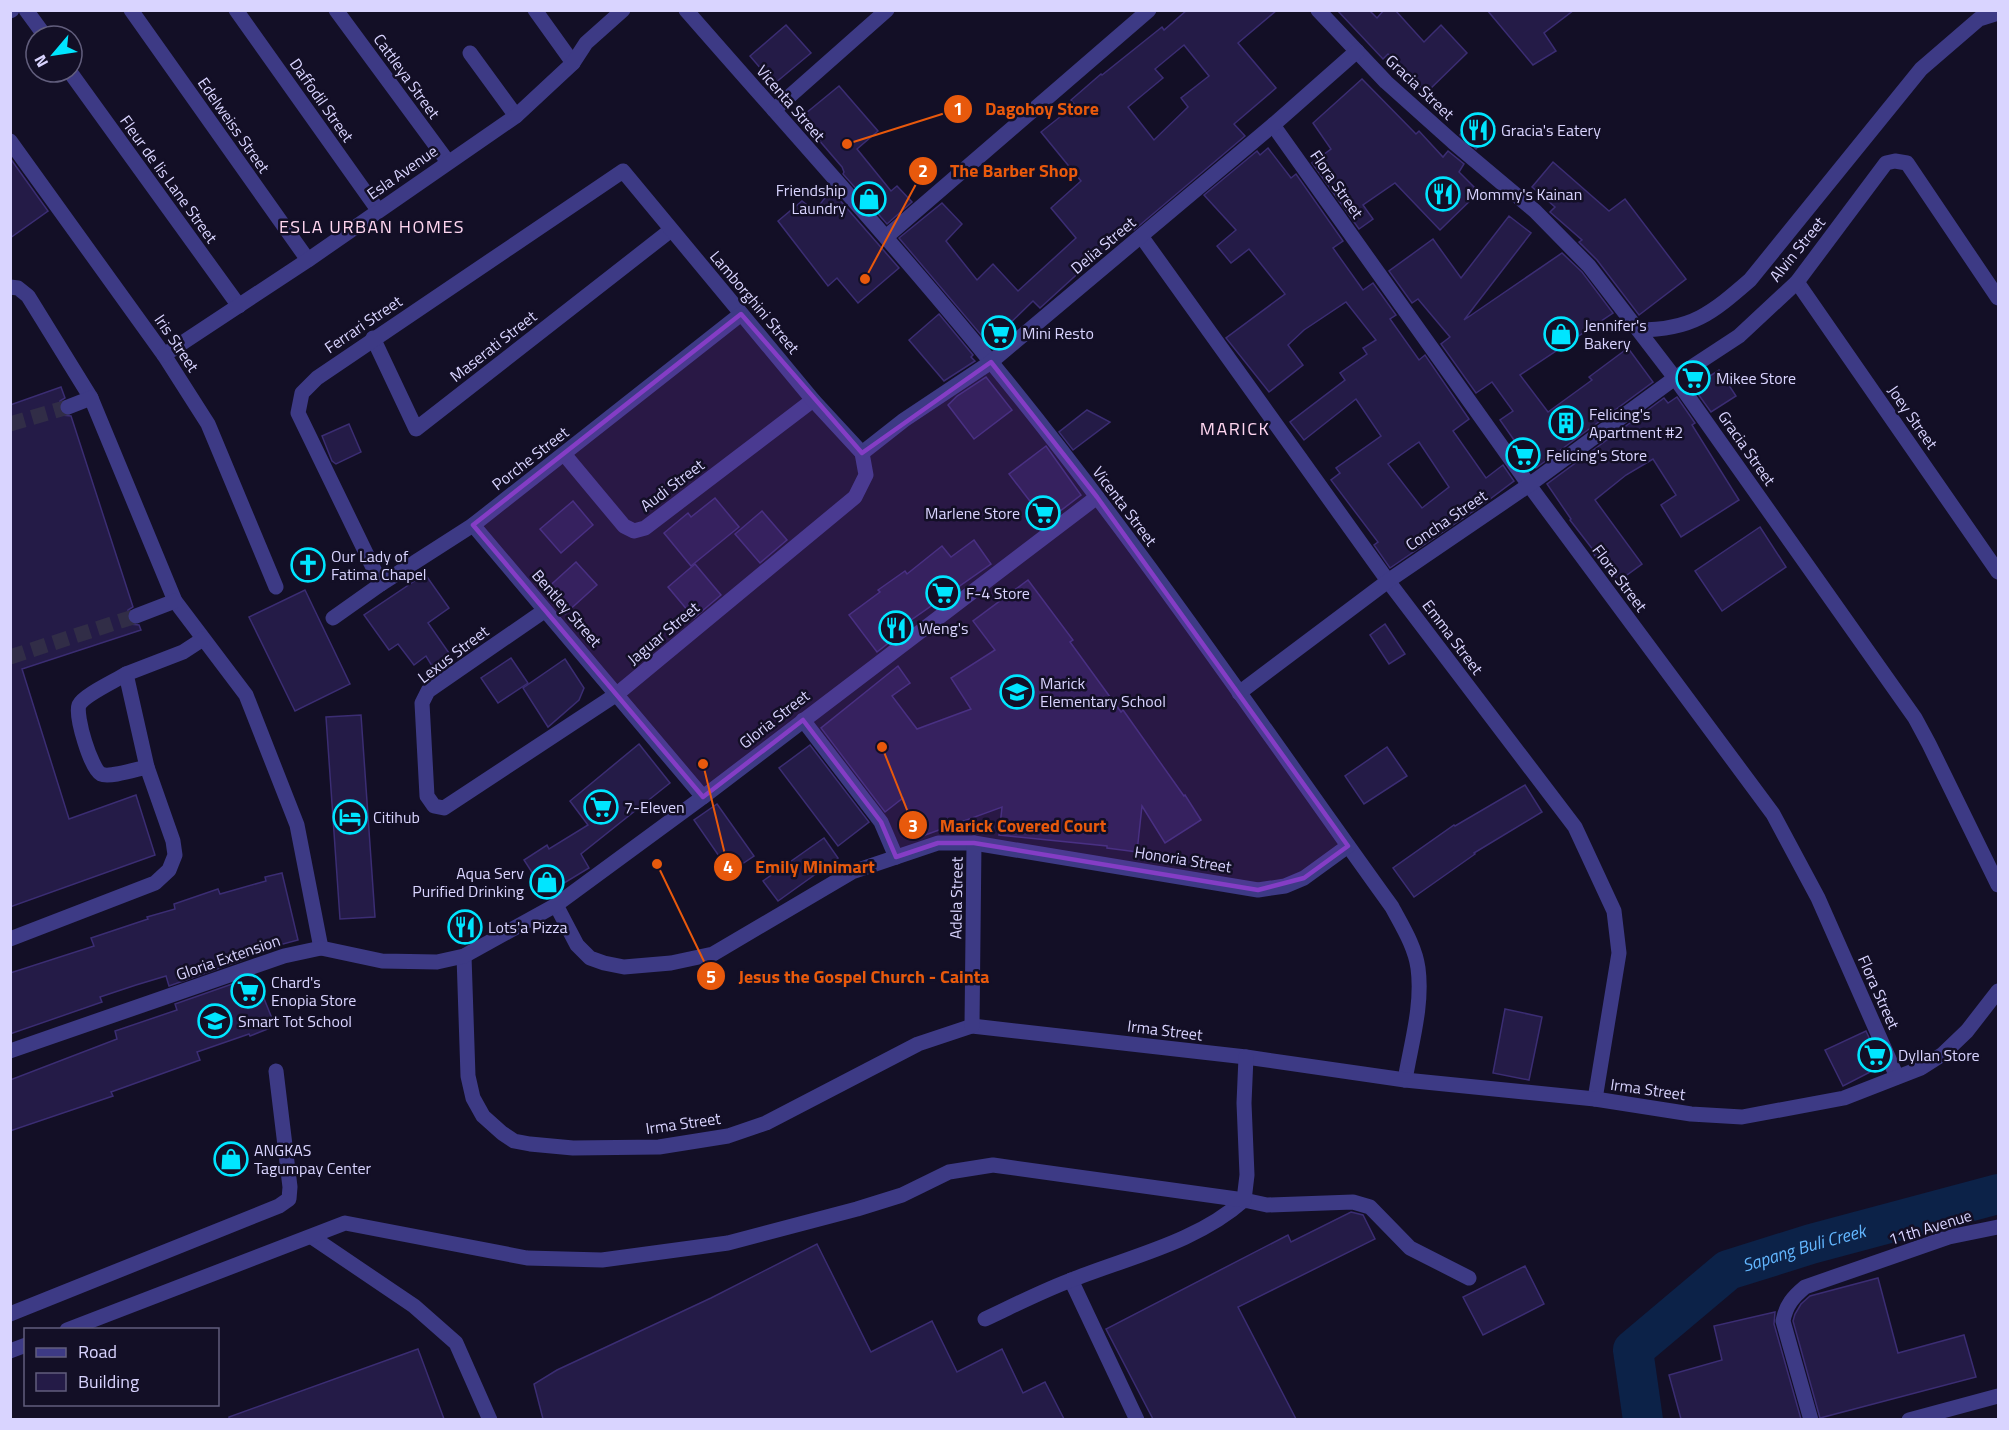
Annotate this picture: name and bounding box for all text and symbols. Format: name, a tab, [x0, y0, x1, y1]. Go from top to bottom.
north arrow	[24, 24, 84, 84]
street label: Cattleya Street	[368, 29, 446, 124]
street label: Gracia Street	[1380, 49, 1460, 126]
text: N	[28, 51, 54, 72]
street label: Daffodil Street	[284, 53, 360, 147]
street label: Vicenta Street	[751, 59, 831, 147]
street label: Edelweiss Street	[192, 72, 276, 178]
callout: Dagohoy Store	[943, 91, 1111, 127]
text: 1	[953, 95, 963, 122]
text: Dagohoy Store	[985, 95, 1099, 122]
street label: Fleur de lis Lane Street	[114, 110, 224, 248]
restaurant icon: Gracia's Eatery	[1460, 112, 1496, 148]
place label: Gracia's Eatery	[1501, 118, 1601, 142]
street label: Esla Avenue	[362, 139, 442, 205]
street label: Flora Street	[1305, 145, 1370, 224]
callout: The Barber Shop	[908, 153, 1090, 189]
text: 2	[918, 157, 928, 184]
text: The Barber Shop	[950, 157, 1078, 184]
restaurant icon: Mommy's Kainan	[1425, 176, 1461, 212]
place label: Friendship Laundry	[776, 178, 846, 220]
shop icon: Friendship Laundry	[851, 181, 887, 217]
place label: Mommy's Kainan	[1466, 182, 1582, 206]
street label: Delia Street	[1065, 210, 1141, 279]
street label: Alvin Street	[1763, 211, 1831, 287]
district label: ESLA URBAN HOMES	[279, 213, 465, 240]
street label: Lamborghini Street	[704, 245, 806, 359]
street label: Ferrari Street	[319, 289, 407, 359]
street label: Maserati Street	[444, 304, 542, 388]
street label: Iris Street	[149, 309, 205, 377]
place label: Jennifer's Bakery	[1584, 313, 1647, 355]
supermarket icon: Mini Resto	[981, 315, 1017, 351]
shop icon: Jennifer's Bakery	[1543, 316, 1579, 352]
place label: Mini Resto	[1022, 321, 1094, 345]
supermarket icon: Mikee Store	[1675, 360, 1711, 396]
place label: Mikee Store	[1716, 366, 1796, 390]
street label: Joey Street	[1882, 380, 1944, 454]
place label: Felicing's Apartment #2	[1589, 402, 1683, 444]
building icon: Felicing's Apartment #2	[1548, 405, 1584, 441]
street label: Gracia Street	[1712, 406, 1782, 491]
district label: MARICK	[1200, 415, 1270, 442]
street label: Porche Street	[486, 420, 574, 496]
supermarket icon: Felicing's Store	[1505, 437, 1541, 473]
place label: Felicing's Store	[1546, 443, 1647, 467]
street label: Audi Street	[635, 453, 709, 517]
street label: Vicenta Street	[1087, 461, 1163, 551]
street label: Concha Street	[1400, 484, 1492, 556]
supermarket icon: Marlene Store	[1025, 495, 1061, 531]
place label: Marlene Store	[925, 501, 1020, 525]
street label: Flora Street	[1587, 539, 1654, 617]
place label: Our Lady of Fatima Chapel	[331, 544, 426, 586]
church icon: Our Lady of Fatima Chapel	[290, 547, 326, 583]
street label: Bentley Street	[526, 564, 608, 652]
supermarket icon: F-4 Store	[925, 575, 961, 611]
place label: F-4 Store	[966, 581, 1030, 605]
street label: Emma Street	[1417, 594, 1489, 680]
street label: Jaguar Street	[622, 595, 705, 670]
restaurant icon: Weng's	[878, 610, 914, 646]
place label: Weng's	[919, 616, 968, 640]
street label: Lexus Street	[412, 619, 494, 689]
place label: Marick Elementary School	[1040, 671, 1166, 713]
school or university icon: Marick Elementary School	[999, 674, 1035, 710]
street label: Gloria Street	[734, 684, 815, 754]
supermarket icon: 7-Eleven	[583, 789, 619, 825]
place label: 7-Eleven	[624, 795, 685, 819]
hotel icon: Citihub	[332, 799, 368, 835]
place label: Citihub	[373, 805, 420, 829]
callout: Marick Covered Court	[898, 807, 1118, 843]
text: 3	[908, 812, 918, 839]
text: Marick Covered Court	[940, 812, 1107, 839]
street label: Honoria Street	[1133, 839, 1234, 879]
callout: Emily Minimart	[713, 849, 887, 885]
text: 4	[723, 853, 733, 880]
text: Emily Minimart	[755, 853, 875, 880]
street label: Adela Street	[943, 856, 969, 939]
place label: Aqua Serv Purified Drinking	[412, 861, 524, 903]
shop icon: Aqua Serv Purified Drinking	[529, 864, 565, 900]
restaurant icon: Lots'a Pizza	[447, 909, 483, 945]
place label: Lots'a Pizza	[488, 915, 567, 939]
street label: Gloria Extension	[173, 928, 283, 986]
street label: Flora Street	[1852, 951, 1906, 1033]
callout: Jesus the Gospel Church - Cainta	[696, 958, 1001, 994]
text: 5	[706, 963, 716, 990]
text: Jesus the Gospel Church - Cainta	[739, 963, 989, 990]
place label: Chard's Enopia Store	[271, 970, 356, 1012]
supermarket icon: Chard's Enopia Store	[230, 973, 266, 1009]
school or university icon: Smart Tot School	[197, 1003, 233, 1039]
place label: Smart Tot School	[238, 1009, 352, 1033]
street label: Irma Street	[1126, 1013, 1204, 1047]
supermarket icon: Dyllan Store	[1857, 1037, 1893, 1073]
place label: Dyllan Store	[1898, 1043, 1980, 1067]
street label: Irma Street	[1609, 1072, 1687, 1106]
street label: Irma Street	[644, 1106, 722, 1140]
place label: ANGKAS Tagumpay Center	[254, 1138, 372, 1180]
shop icon: ANGKAS Tagumpay Center	[213, 1141, 249, 1177]
street label: 11th Avenue	[1886, 1203, 1974, 1251]
water label: Sapang Buli Creek	[1739, 1216, 1870, 1278]
legend	[24, 1328, 219, 1406]
text: Road	[78, 1338, 117, 1365]
text: Building	[78, 1368, 139, 1395]

